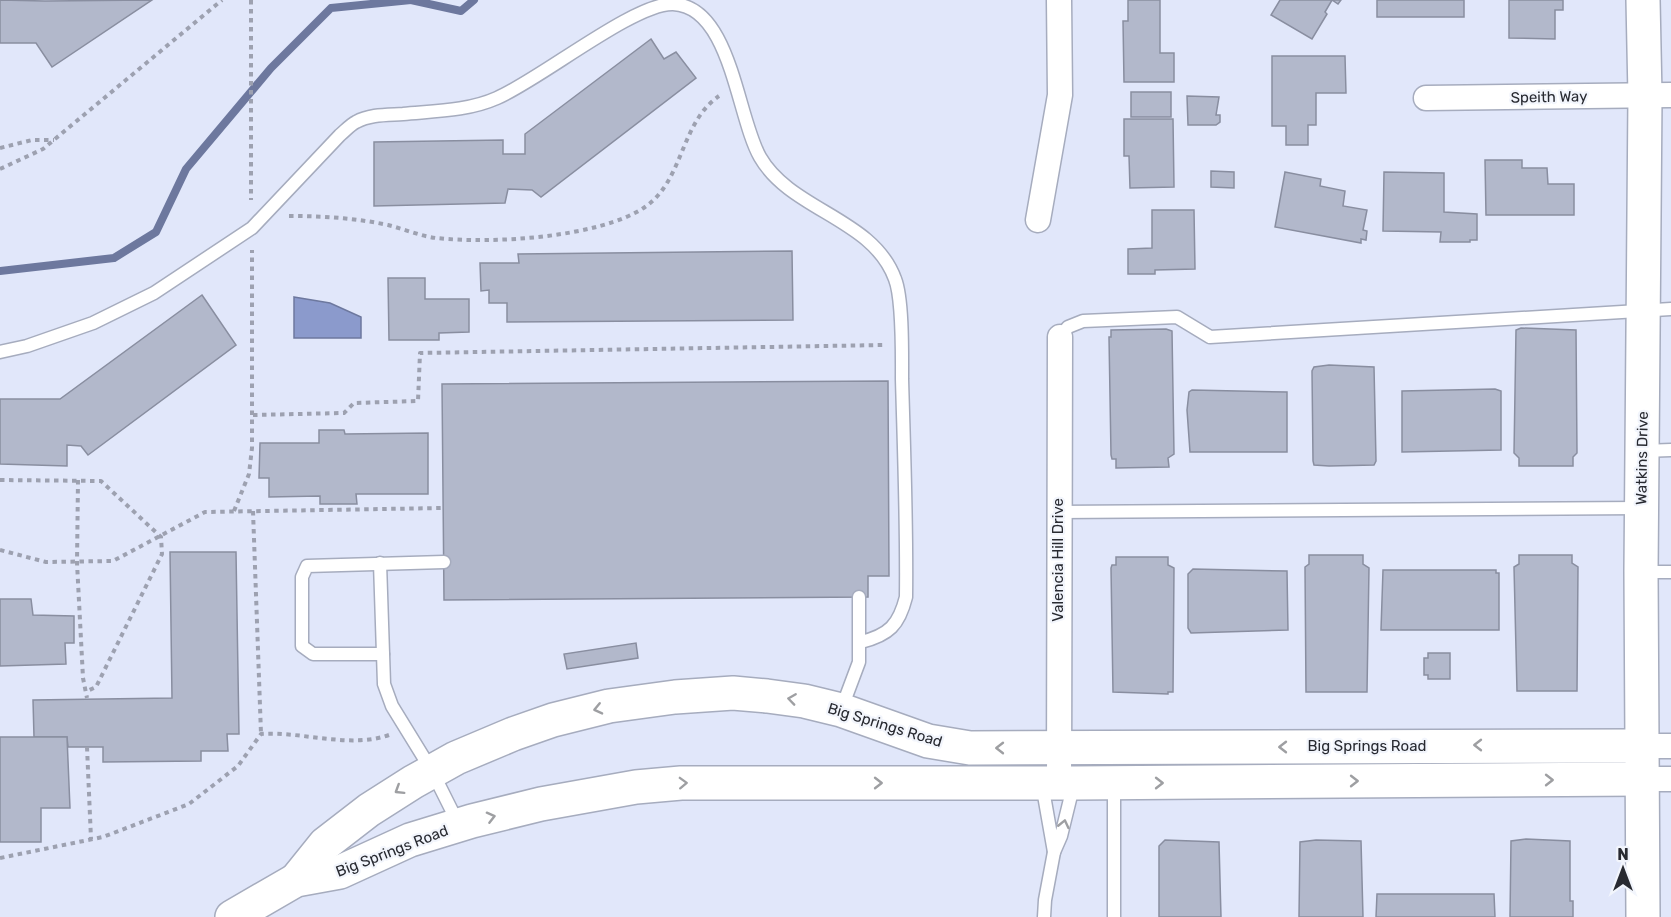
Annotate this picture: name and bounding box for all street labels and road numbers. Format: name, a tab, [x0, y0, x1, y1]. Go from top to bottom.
street label: Speith Way	[1510, 87, 1588, 107]
street label: Watkins Drive	[1632, 411, 1652, 505]
street label: Valencia Hill Drive	[1049, 498, 1067, 622]
street label: Big Springs Road	[826, 699, 944, 751]
street label: Big Springs Road	[1308, 737, 1426, 755]
street label: Big Springs Road	[333, 821, 451, 881]

